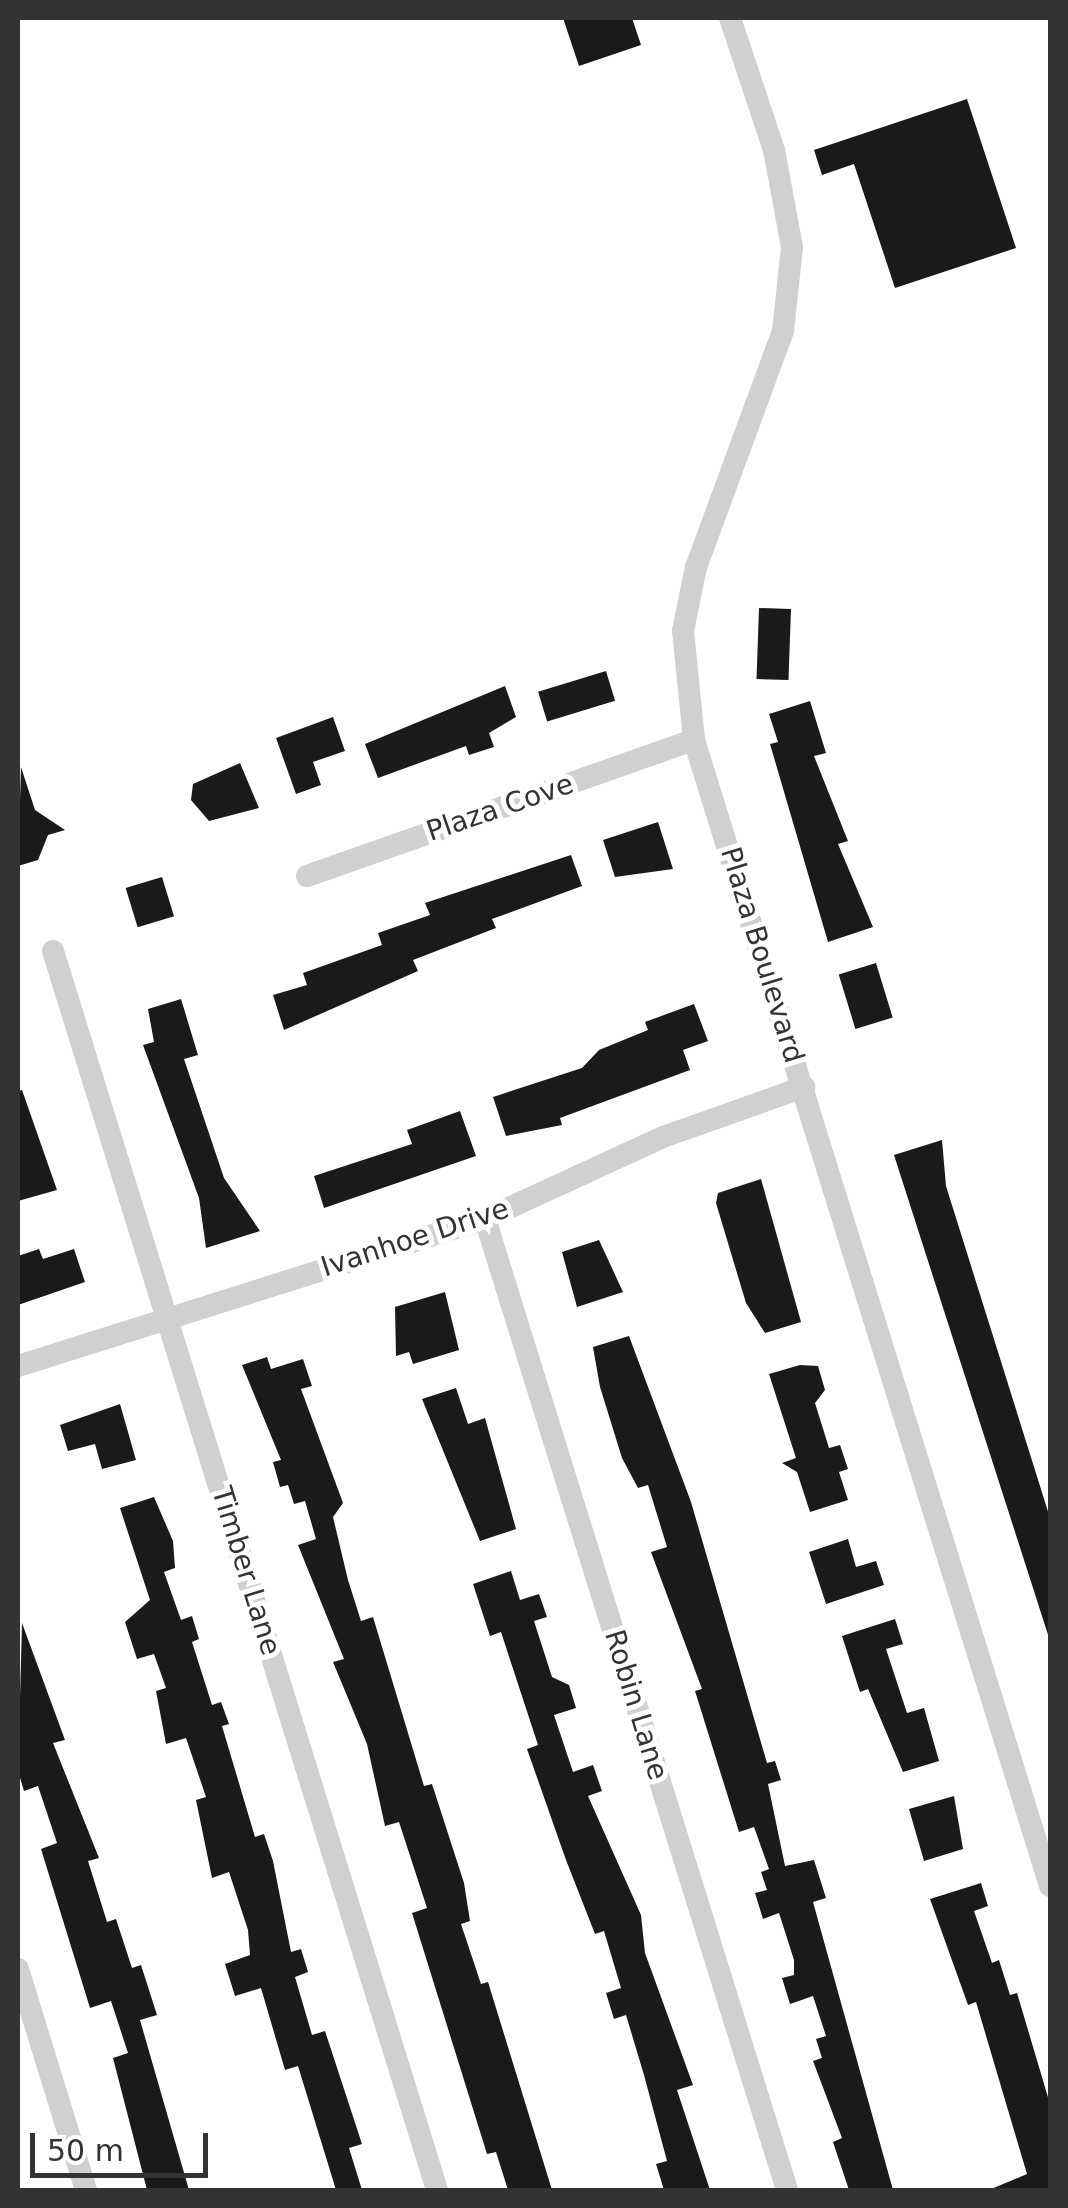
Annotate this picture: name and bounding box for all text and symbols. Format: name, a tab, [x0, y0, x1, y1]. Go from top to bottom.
street label: Plaza Cove	[422, 767, 578, 849]
street label: Plaza Boulevard	[713, 843, 811, 1067]
street label: Ivanhoe Drive	[317, 1192, 513, 1284]
street label: Timber Lane	[204, 1483, 288, 1659]
street label: Robin Lane	[597, 1626, 675, 1784]
scale bar	[35, 2113, 212, 2175]
text: 50 m	[47, 2133, 124, 2168]

